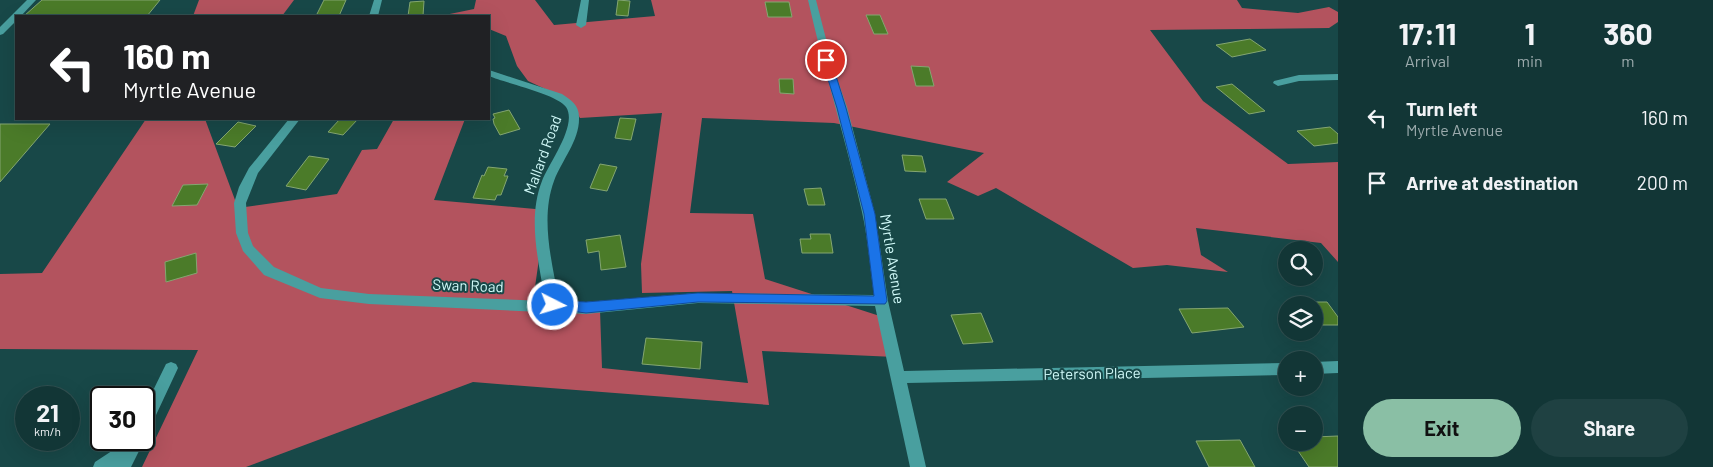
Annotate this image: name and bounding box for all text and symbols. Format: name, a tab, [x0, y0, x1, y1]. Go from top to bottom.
text: 17:11	[1398, 15, 1456, 51]
text: 1	[1524, 15, 1535, 51]
text: 360	[1603, 15, 1653, 51]
text: 160 m	[123, 34, 210, 76]
icon: left	[40, 35, 105, 100]
pin	[805, 39, 847, 81]
icon: arrive	[812, 46, 840, 74]
text: Arrival	[1405, 51, 1450, 70]
text: min	[1517, 51, 1543, 70]
text: m	[1621, 51, 1634, 70]
text: Myrtle Avenue	[123, 76, 256, 102]
text: Turn left	[1406, 97, 1477, 120]
icon: left	[1363, 104, 1391, 132]
text: 160 m	[1641, 106, 1688, 129]
street label: Mallard Road	[519, 113, 565, 197]
text: Myrtle Avenue	[1406, 120, 1503, 139]
icon: arrive	[1363, 169, 1391, 197]
text: Arrive at destination	[1406, 171, 1578, 194]
text: 200 m	[1637, 171, 1688, 194]
street label: Myrtle Avenue	[877, 213, 909, 305]
map controls	[1278, 241, 1323, 451]
button: search	[1278, 241, 1323, 286]
street label: Swan Road	[432, 275, 504, 295]
position arrow	[526, 278, 578, 330]
button: layers	[1278, 296, 1323, 341]
button: +	[1278, 351, 1323, 396]
street label: Peterson Place	[1043, 363, 1141, 383]
speed limit sign: 30	[90, 386, 155, 451]
text: 21	[36, 397, 59, 427]
button: Exit	[1363, 399, 1521, 457]
button: Share	[1531, 399, 1688, 457]
button: −	[1278, 406, 1323, 451]
text: km/h	[34, 424, 61, 438]

